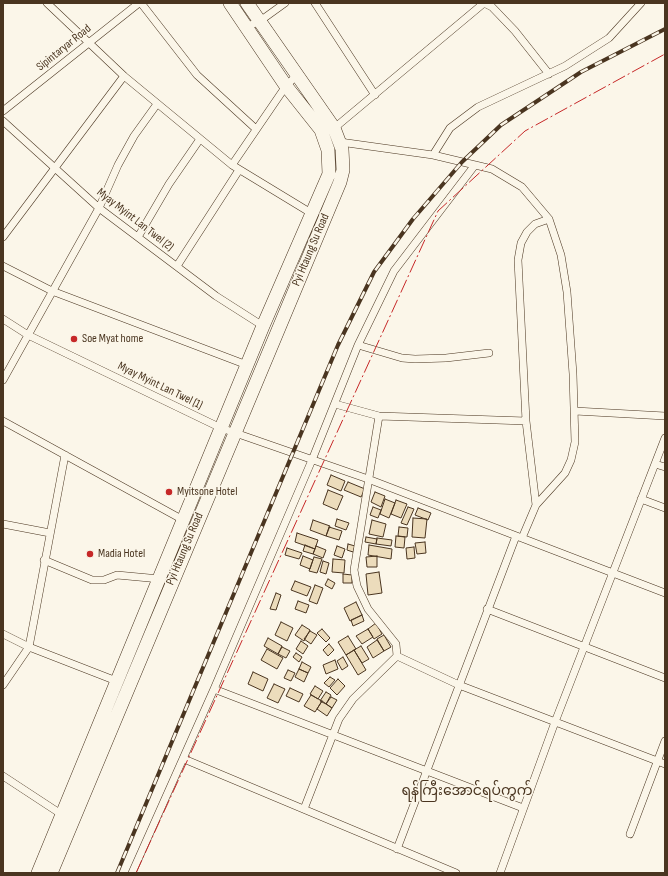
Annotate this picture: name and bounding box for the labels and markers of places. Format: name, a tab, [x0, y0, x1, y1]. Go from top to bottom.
place label: Soe Myat home	[82, 332, 143, 346]
marker: Soe Myat home	[69, 334, 79, 344]
place label: Myitsone Hotel	[177, 485, 237, 499]
marker: Myitsone Hotel	[164, 487, 174, 497]
place label: Madia Hotel	[98, 547, 145, 561]
marker: Madia Hotel	[85, 549, 95, 559]

